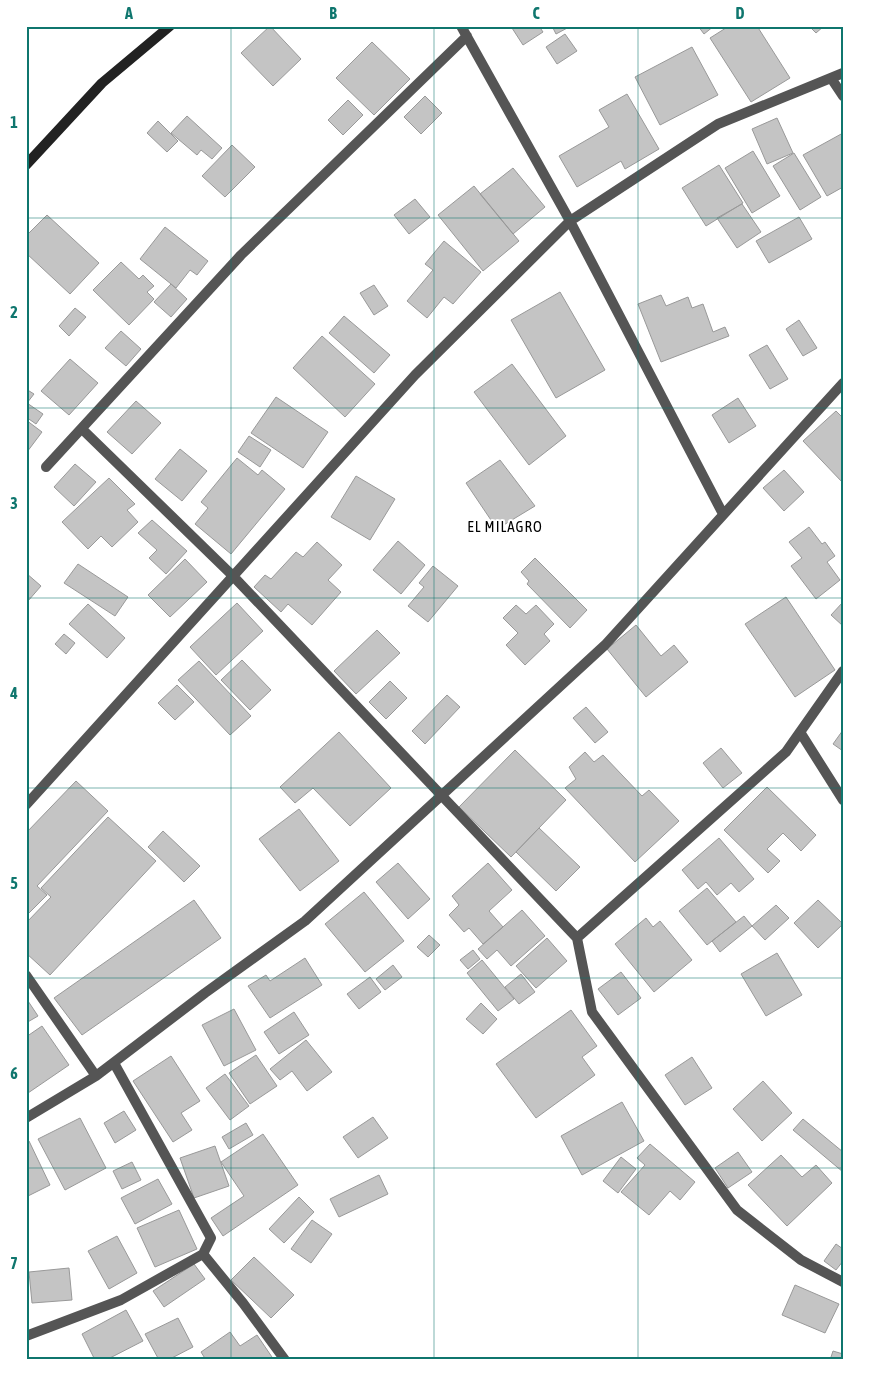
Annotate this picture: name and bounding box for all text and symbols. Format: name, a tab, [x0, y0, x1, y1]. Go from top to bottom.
text: A	[124, 4, 133, 22]
text: B	[329, 4, 337, 22]
text: C	[532, 4, 540, 22]
text: D	[736, 4, 745, 22]
text: 1	[10, 113, 18, 131]
text: 2	[10, 303, 18, 321]
text: 3	[10, 494, 18, 512]
district label: EL MILAGRO	[467, 518, 543, 535]
text: 4	[9, 684, 18, 702]
text: 5	[10, 874, 18, 892]
text: 6	[10, 1064, 18, 1082]
text: 7	[10, 1254, 18, 1272]

